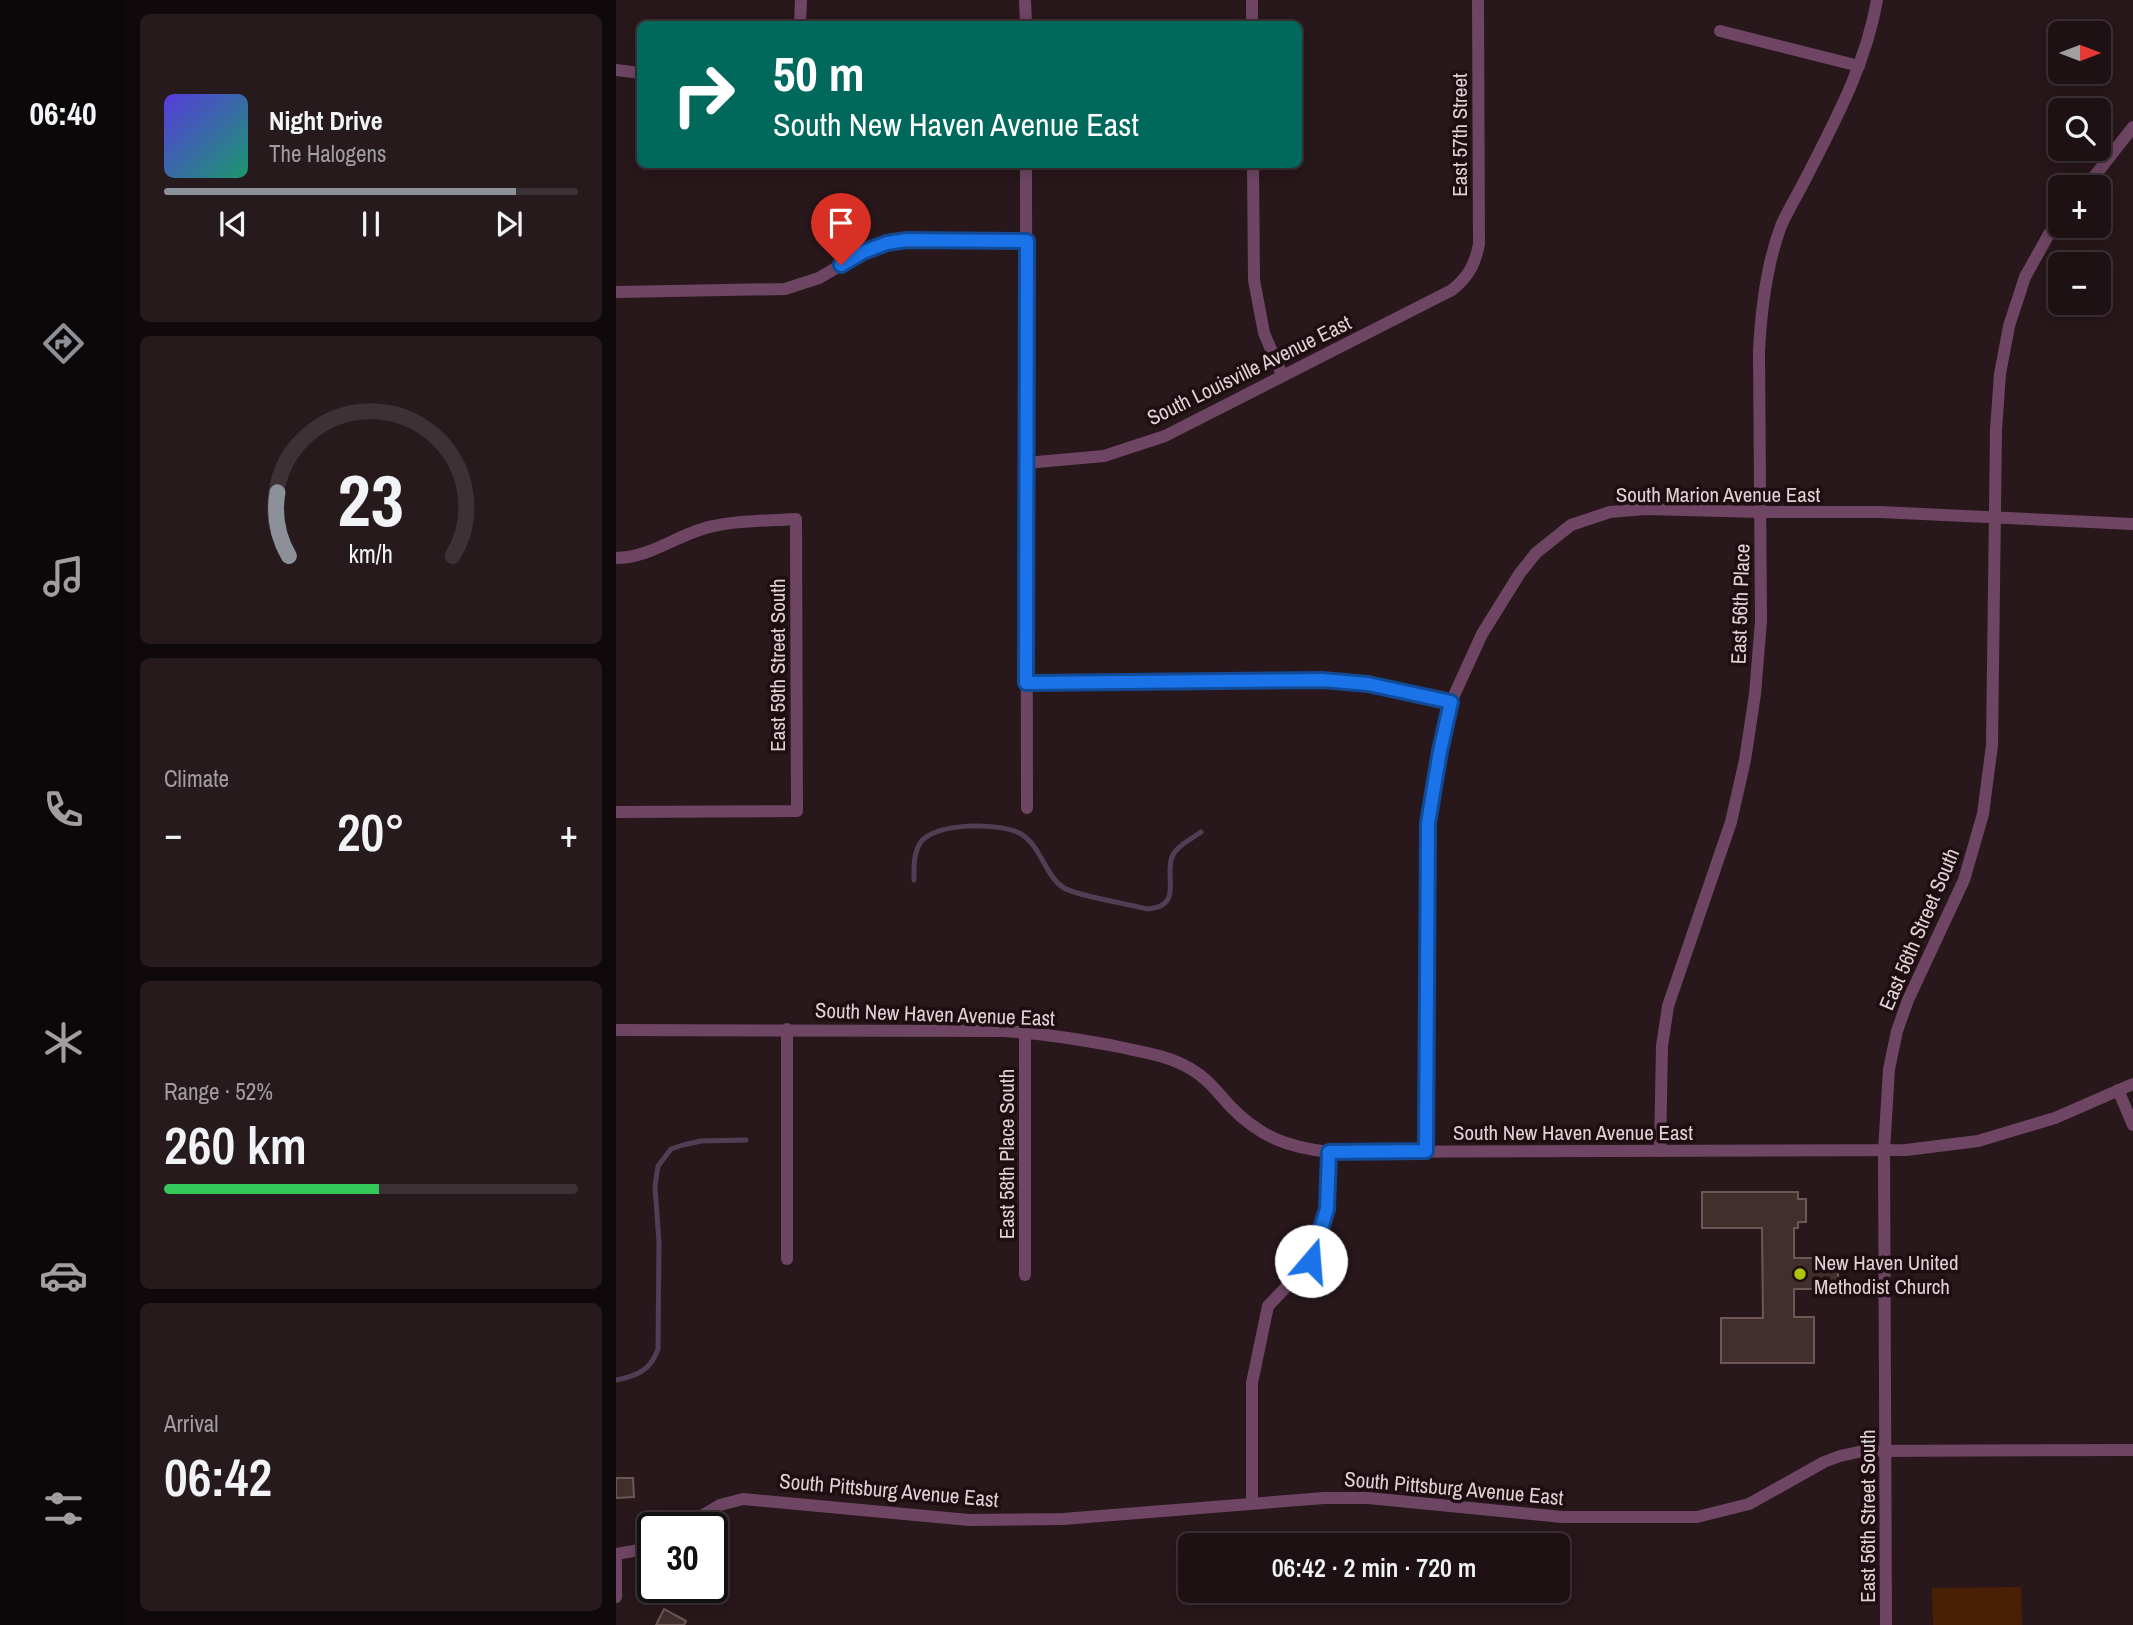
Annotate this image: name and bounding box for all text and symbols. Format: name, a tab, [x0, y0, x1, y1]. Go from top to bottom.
north arrow	[2048, 21, 2110, 84]
map controls	[2048, 21, 2111, 315]
text: 50 m	[773, 40, 865, 106]
icon: right	[658, 49, 749, 140]
street label: East 57th Street	[1445, 73, 1474, 197]
text: 06:40	[29, 92, 97, 135]
button: search	[2048, 98, 2111, 161]
text: Night Drive	[269, 103, 383, 138]
text: South New Haven Avenue East	[773, 103, 1139, 146]
text: The Halogens	[269, 138, 386, 169]
button: +	[2048, 175, 2111, 238]
pin	[811, 193, 871, 265]
icon: arrive	[822, 204, 860, 242]
icon: previous	[214, 205, 252, 243]
icon: pause	[352, 205, 390, 243]
icon: next	[490, 205, 528, 243]
button: −	[2048, 252, 2111, 315]
street label: South Louisville Avenue East	[1142, 308, 1356, 432]
icon: directions	[39, 319, 88, 368]
text: 23	[338, 452, 404, 550]
street label: South Marion Avenue East	[1616, 480, 1820, 509]
text: km/h	[349, 537, 393, 571]
street label: East 56th Place	[1723, 543, 1757, 665]
icon: music	[39, 552, 88, 601]
street label: East 59th Street South	[763, 578, 792, 752]
text: Climate	[164, 763, 229, 794]
icon: phone	[39, 785, 88, 834]
text: 20°	[337, 797, 405, 867]
text: −	[164, 808, 182, 859]
text: +	[560, 808, 578, 859]
street label: East 56th Street South	[1872, 844, 1966, 1014]
street label: South New Haven Avenue East	[815, 995, 1056, 1033]
icon: climate	[39, 1018, 88, 1067]
street label: East 58th Place South	[992, 1069, 1021, 1239]
text: Range · 52%	[164, 1076, 273, 1107]
text: 260 km	[164, 1110, 307, 1180]
street label: South New Haven Avenue East	[1453, 1118, 1693, 1147]
position arrow	[1274, 1224, 1348, 1298]
place label: New Haven United Methodist Church	[1814, 1248, 1959, 1301]
icon: car	[39, 1251, 88, 1300]
marker: New Haven United Methodist Church	[1792, 1266, 1808, 1282]
text: Arrival	[164, 1408, 219, 1439]
street label: East 56th Street South	[1853, 1429, 1882, 1603]
text: 06:42	[164, 1442, 272, 1512]
street label: South Pittsburg Avenue East	[1343, 1464, 1565, 1512]
street label: South Pittsburg Avenue East	[778, 1466, 1000, 1514]
icon: filters	[39, 1484, 88, 1533]
speed limit sign: 30	[637, 1512, 728, 1603]
text: 06:42 · 2 min · 720 m	[1272, 1550, 1476, 1585]

